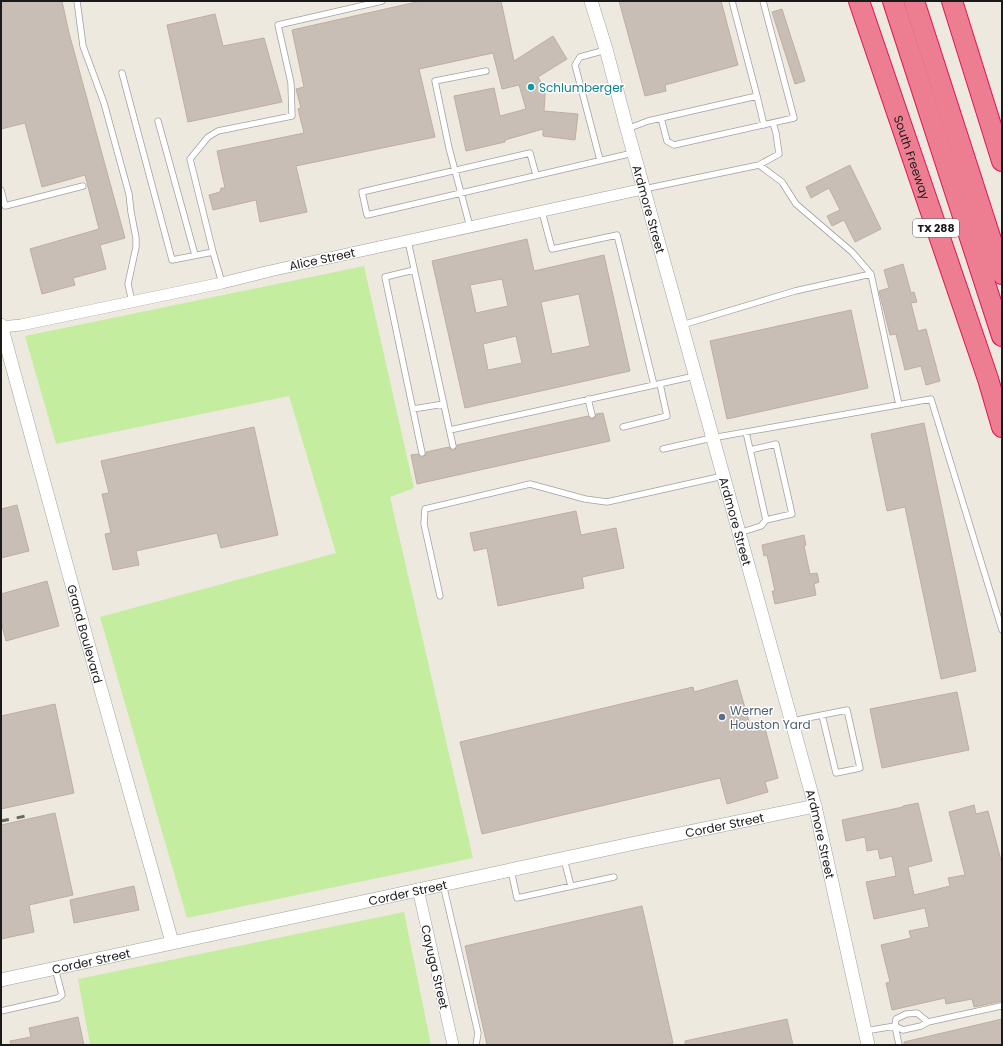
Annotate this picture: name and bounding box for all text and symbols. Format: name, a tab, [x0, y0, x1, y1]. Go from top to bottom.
place label: Schlumberger	[539, 79, 625, 96]
marker: Schlumberger	[526, 82, 536, 92]
street label: South Freeway	[890, 113, 935, 202]
street label: Ardmore Street	[629, 163, 670, 255]
road number: TX 288	[913, 219, 959, 237]
street label: Alice Street	[287, 244, 357, 274]
street label: Ardmore Street	[716, 475, 756, 567]
street label: Grand Boulevard	[64, 582, 107, 685]
place label: Werner Houston Yard	[730, 702, 811, 733]
marker: Werner Houston Yard	[717, 712, 727, 722]
street label: Ardmore Street	[802, 787, 839, 880]
street label: Corder Street	[684, 808, 765, 841]
street label: Corder Street	[367, 875, 448, 909]
street label: Cayuga Street	[417, 923, 453, 1011]
street label: Corder Street	[50, 944, 132, 977]

